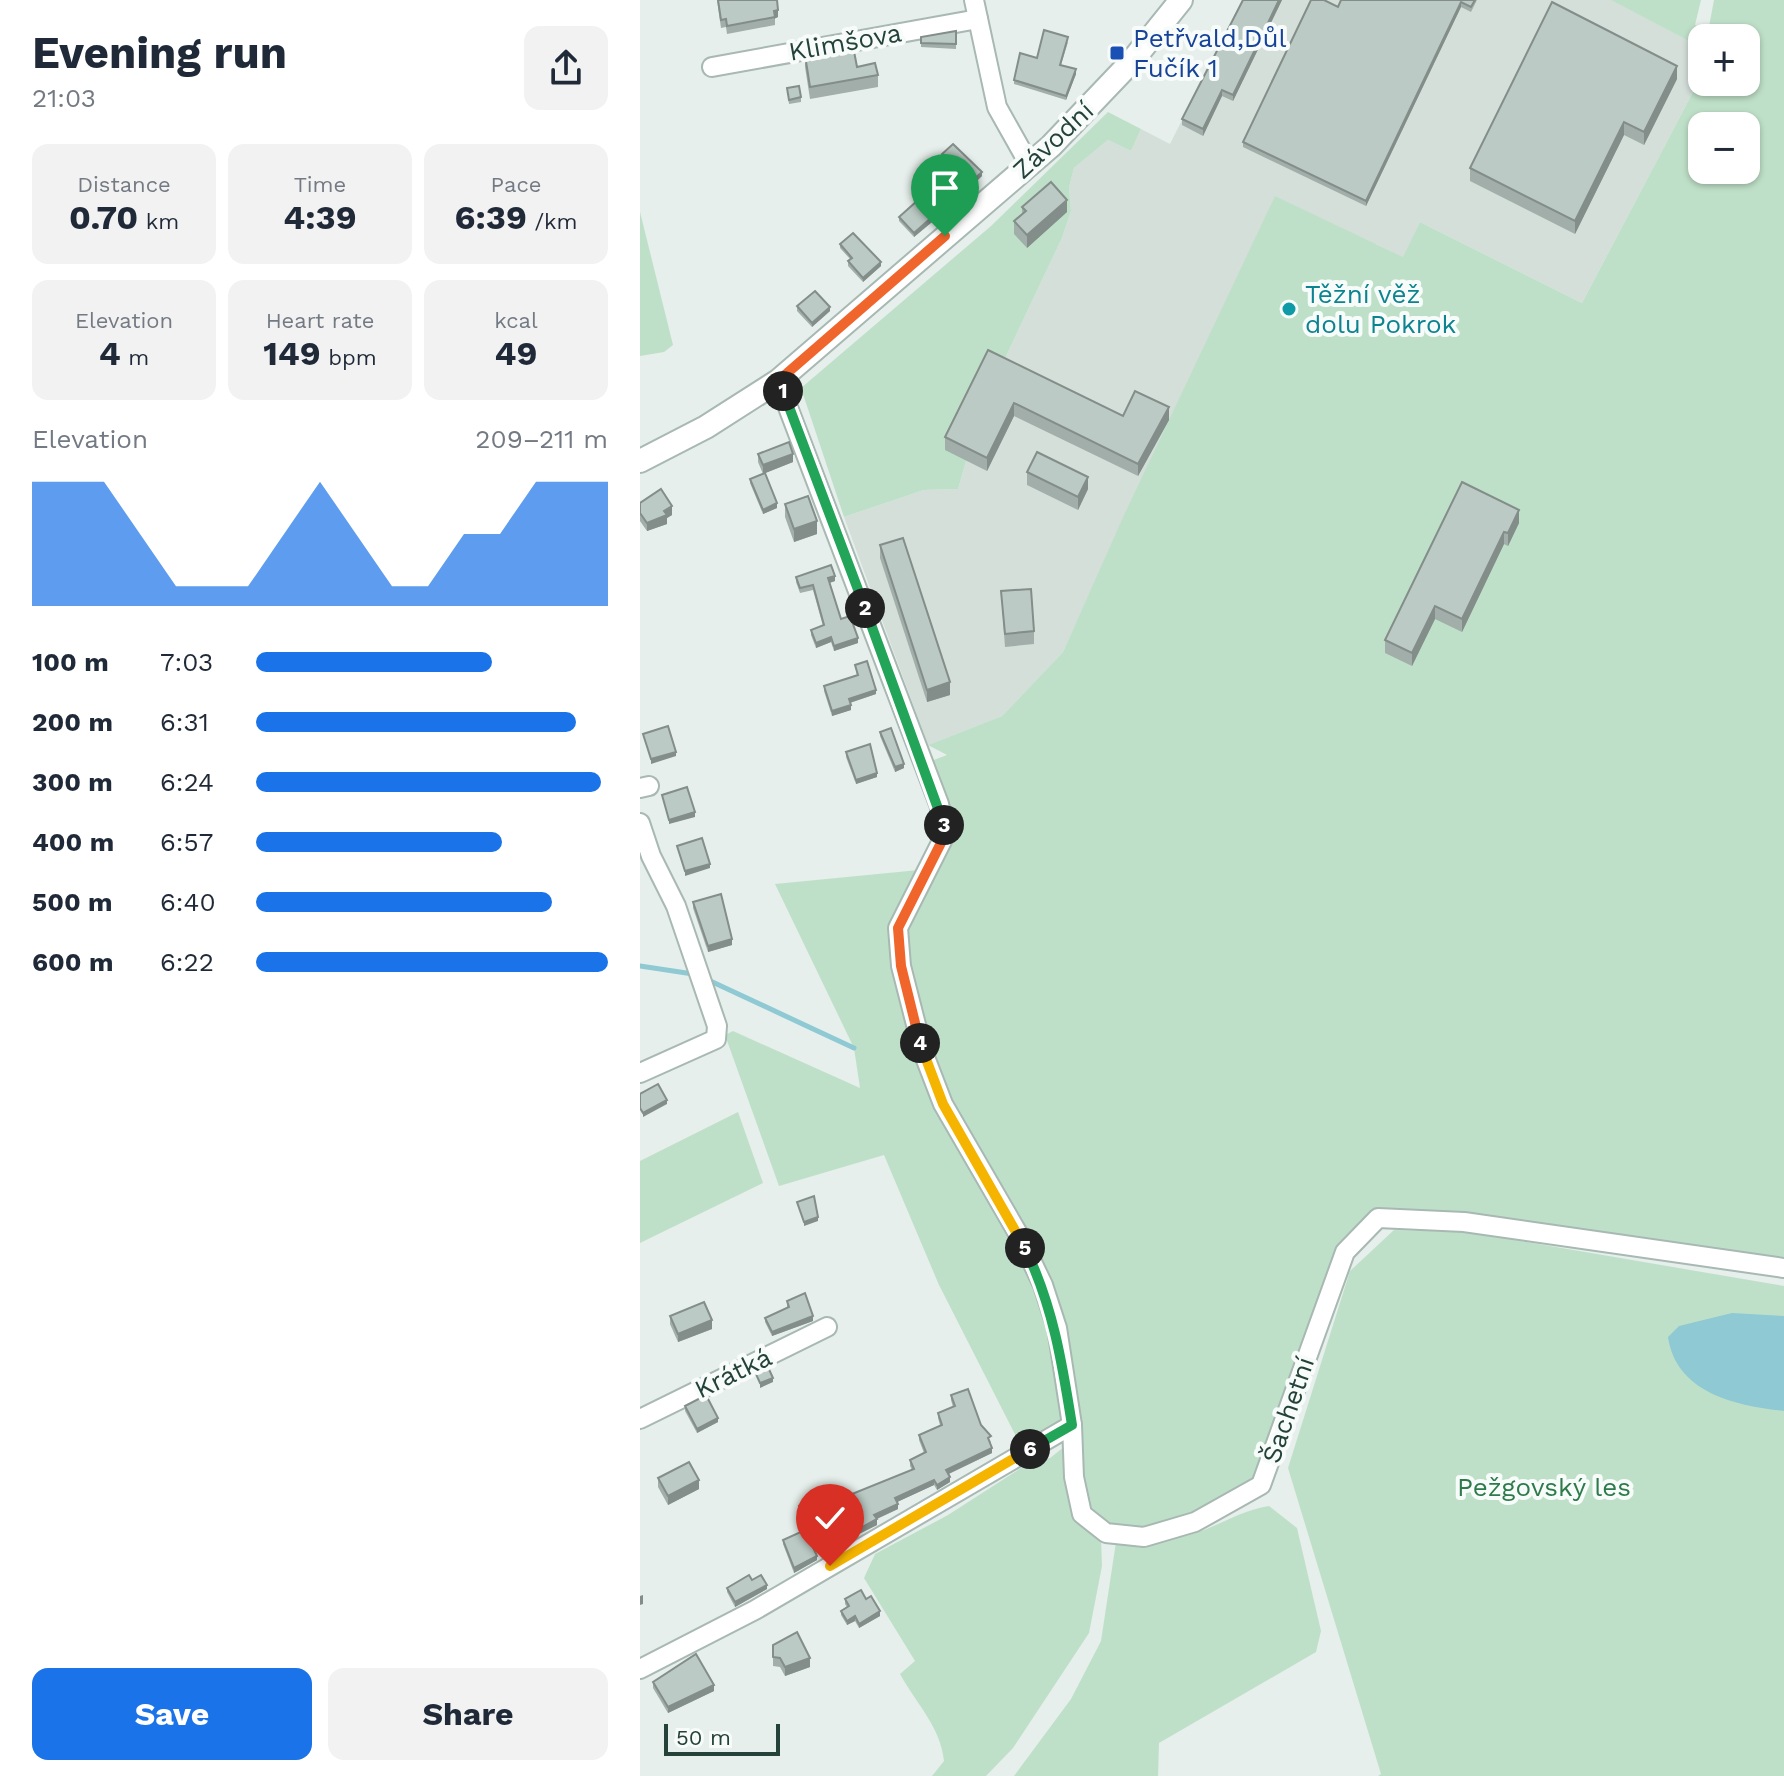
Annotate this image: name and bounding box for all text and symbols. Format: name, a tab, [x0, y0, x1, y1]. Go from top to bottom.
street label: Klimšova	[786, 17, 904, 67]
place label: Petřvald,Důl Fučík 1	[1133, 23, 1287, 83]
map controls	[1688, 24, 1760, 184]
button: +	[1688, 24, 1760, 96]
button: share	[524, 26, 608, 110]
text: Evening run	[32, 27, 287, 79]
marker: Petřvald,Důl Fučík 1	[1108, 44, 1126, 62]
text: 21:03	[32, 83, 96, 113]
street label: Závodní	[1007, 95, 1100, 185]
button: −	[1688, 112, 1760, 184]
pin	[911, 154, 979, 236]
icon: arrive	[923, 166, 967, 210]
text: Distance	[77, 172, 171, 197]
text: Time	[294, 172, 346, 197]
text: Pace	[491, 172, 541, 197]
text: 0.70	[69, 197, 138, 237]
text: 4:39	[283, 197, 357, 237]
text: 6:39	[455, 197, 527, 237]
text: km	[138, 209, 179, 234]
text: /km	[527, 209, 577, 234]
place label: Těžní věž dolu Pokrok	[1305, 279, 1457, 339]
marker: Těžní věž dolu Pokrok	[1280, 300, 1298, 318]
text: Elevation	[75, 308, 173, 333]
text: Heart rate	[266, 308, 374, 333]
text: kcal	[494, 308, 538, 333]
text: 4	[99, 333, 121, 373]
text: 149	[263, 333, 321, 373]
text: 49	[495, 333, 537, 373]
text: m	[121, 345, 149, 370]
text: bpm	[321, 345, 377, 370]
pin: 1	[763, 371, 803, 411]
text: 1	[778, 378, 788, 403]
text: Elevation	[32, 424, 148, 454]
text: 209–211 m	[475, 424, 608, 454]
pin: 2	[845, 588, 885, 628]
text: 2	[858, 595, 872, 620]
text: 100 m	[32, 647, 109, 677]
text: 7:03	[160, 647, 213, 677]
text: 200 m	[32, 707, 113, 737]
text: 6:31	[160, 707, 209, 737]
text: 300 m	[32, 767, 113, 797]
text: 6:24	[160, 767, 214, 797]
pin: 3	[924, 805, 964, 845]
text: 3	[937, 812, 951, 837]
text: 400 m	[32, 827, 114, 857]
text: 6:57	[160, 827, 213, 857]
text: 500 m	[32, 887, 113, 917]
text: 6:40	[160, 887, 216, 917]
text: 600 m	[32, 947, 113, 977]
text: 6:22	[160, 947, 214, 977]
pin: 4	[900, 1023, 940, 1063]
text: 4	[913, 1030, 927, 1055]
pin: 5	[1005, 1228, 1045, 1268]
text: 5	[1019, 1235, 1031, 1260]
street label: Krátká	[690, 1342, 776, 1404]
street label: Šachetní	[1256, 1353, 1320, 1467]
pin: 6	[1010, 1429, 1050, 1469]
text: 6	[1023, 1436, 1037, 1461]
park label: Pežgovský les	[1457, 1472, 1631, 1502]
pin	[796, 1484, 864, 1566]
icon: check	[808, 1496, 852, 1540]
button: Save	[32, 1668, 312, 1760]
button: Share	[328, 1668, 608, 1760]
scale bar	[664, 1720, 780, 1756]
text: 50 m	[676, 1725, 731, 1750]

